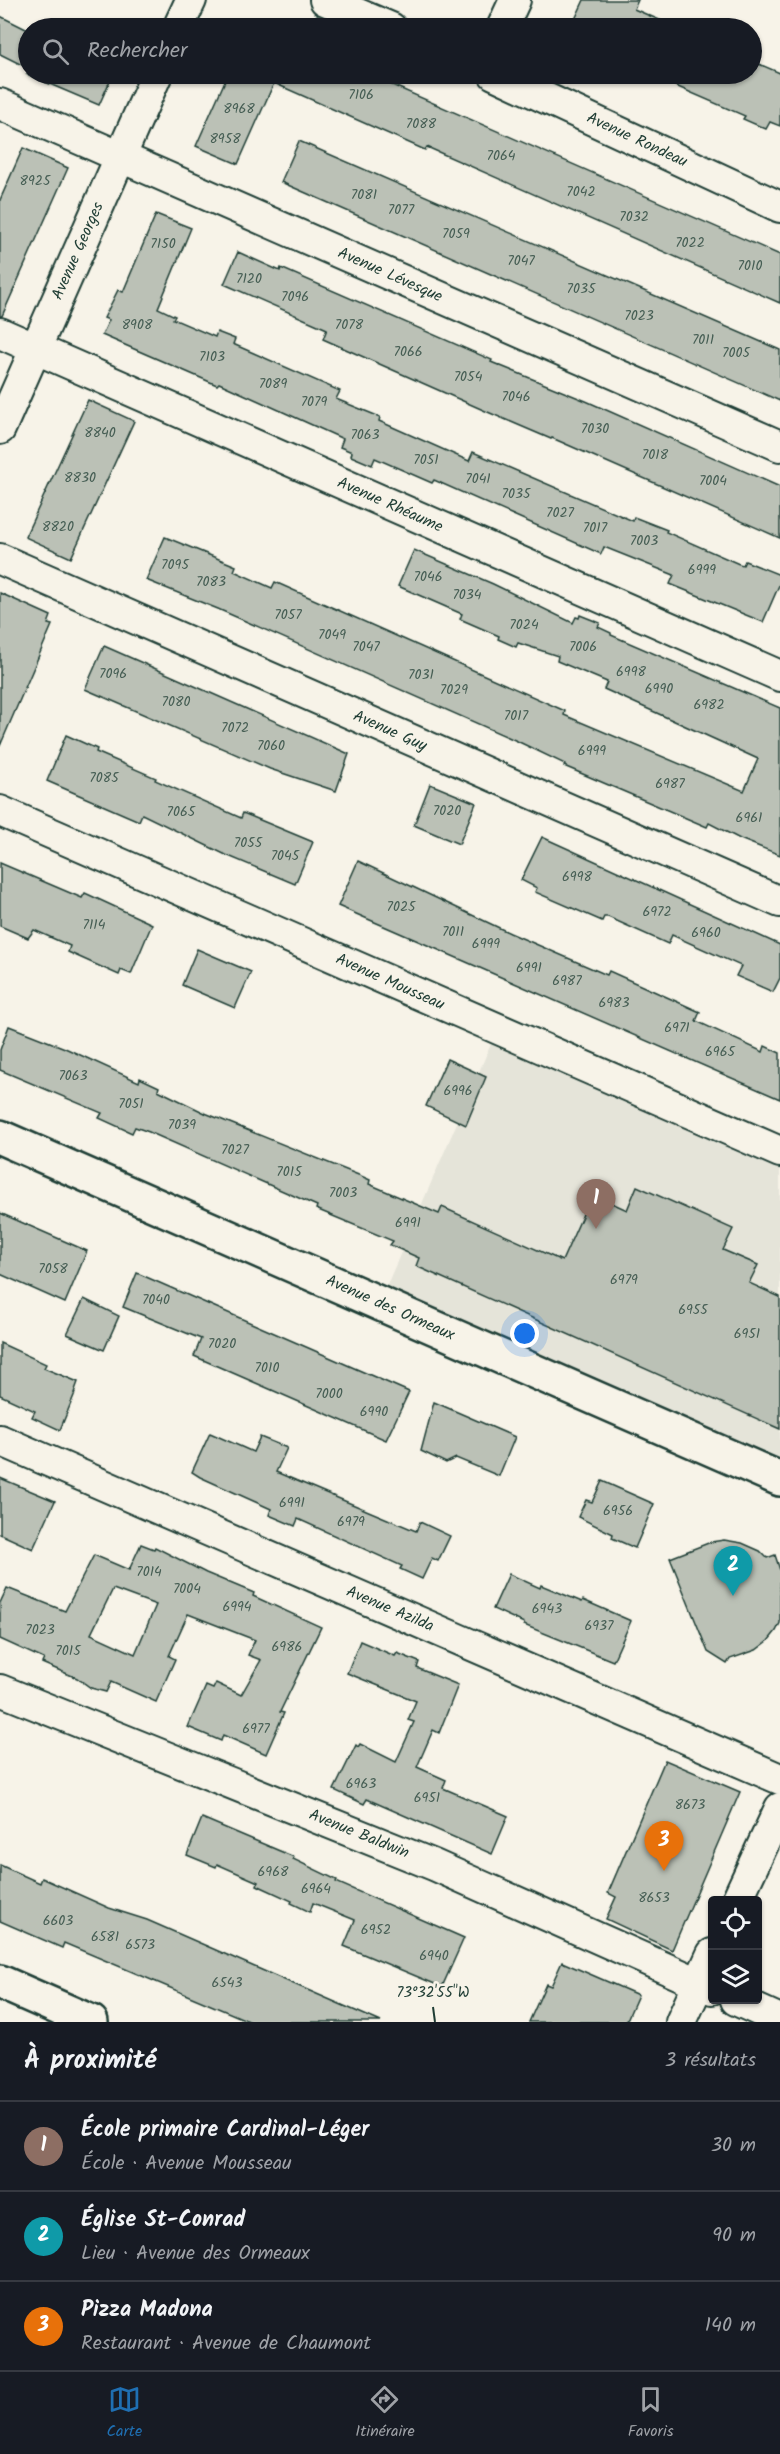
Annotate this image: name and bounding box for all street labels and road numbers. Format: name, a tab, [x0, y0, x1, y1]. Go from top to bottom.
street label: Avenue Rondeau	[582, 106, 692, 174]
street label: Avenue Georges	[45, 198, 111, 304]
street label: Avenue Lévesque	[334, 241, 446, 309]
street label: Avenue Rhéaume	[333, 470, 447, 540]
street label: Avenue Guy	[349, 704, 431, 759]
street label: Avenue Mousseau	[331, 947, 449, 1017]
street label: Avenue des Ormeaux	[321, 1268, 460, 1348]
street label: Avenue Azilda	[342, 1579, 438, 1639]
street label: Avenue Baldwin	[305, 1803, 413, 1865]

